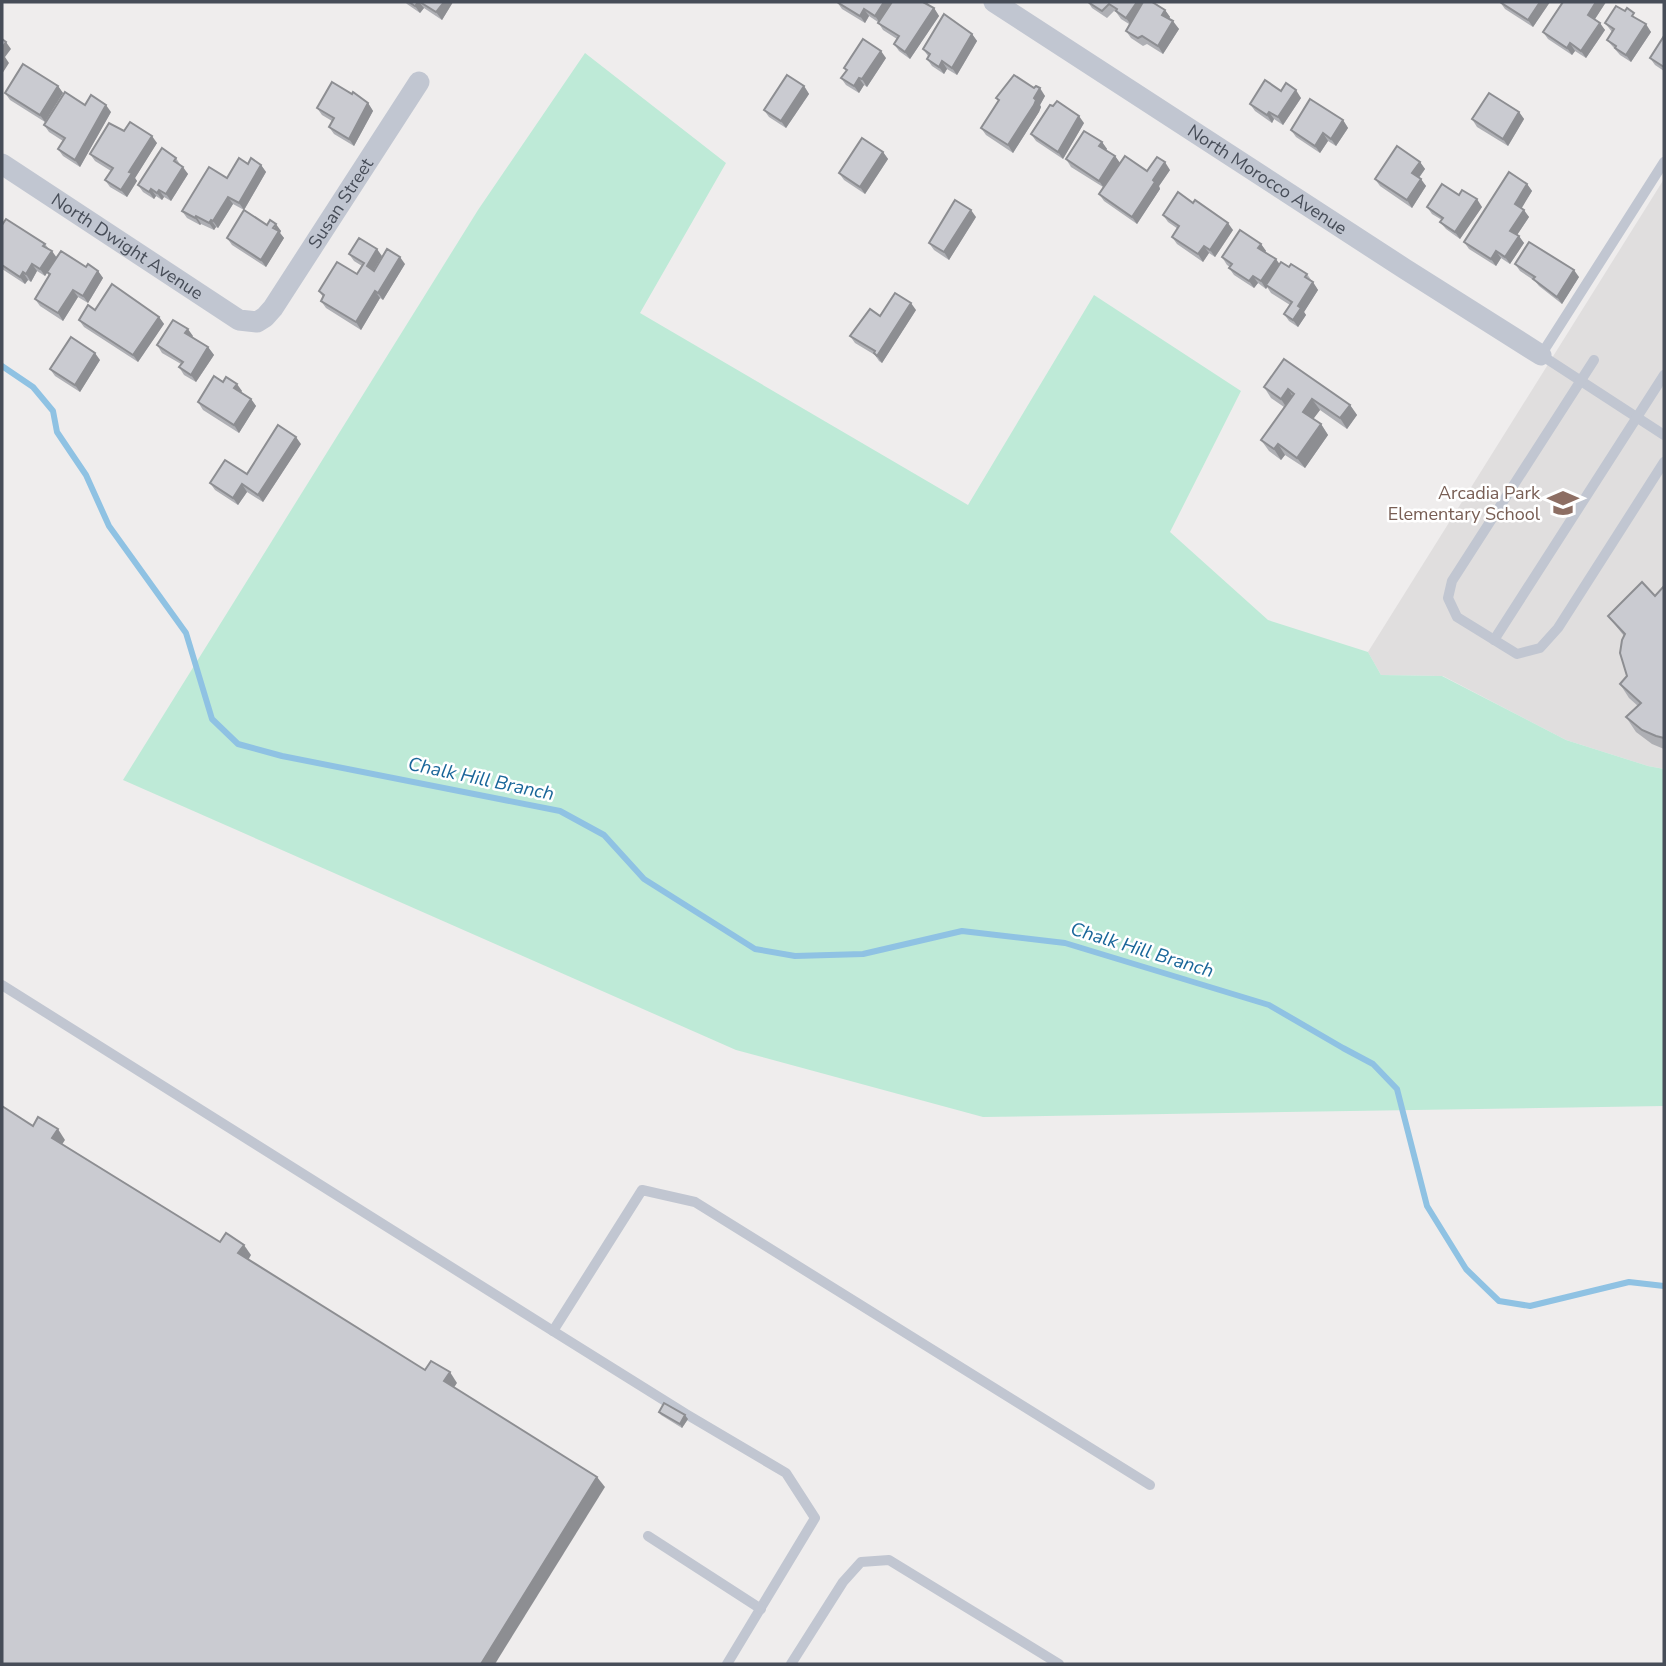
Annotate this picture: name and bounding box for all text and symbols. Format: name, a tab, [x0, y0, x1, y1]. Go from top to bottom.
street label: North Morocco Avenue	[1183, 119, 1352, 240]
street label: Susan Street	[303, 153, 379, 253]
street label: North Dwight Avenue	[47, 188, 208, 305]
place label: Arcadia Park Elementary School	[1388, 481, 1541, 526]
school or university icon: Arcadia Park Elementary School	[1546, 486, 1580, 520]
water label: Chalk Hill Branch	[406, 751, 556, 807]
water label: Chalk Hill Branch	[1067, 916, 1217, 984]

